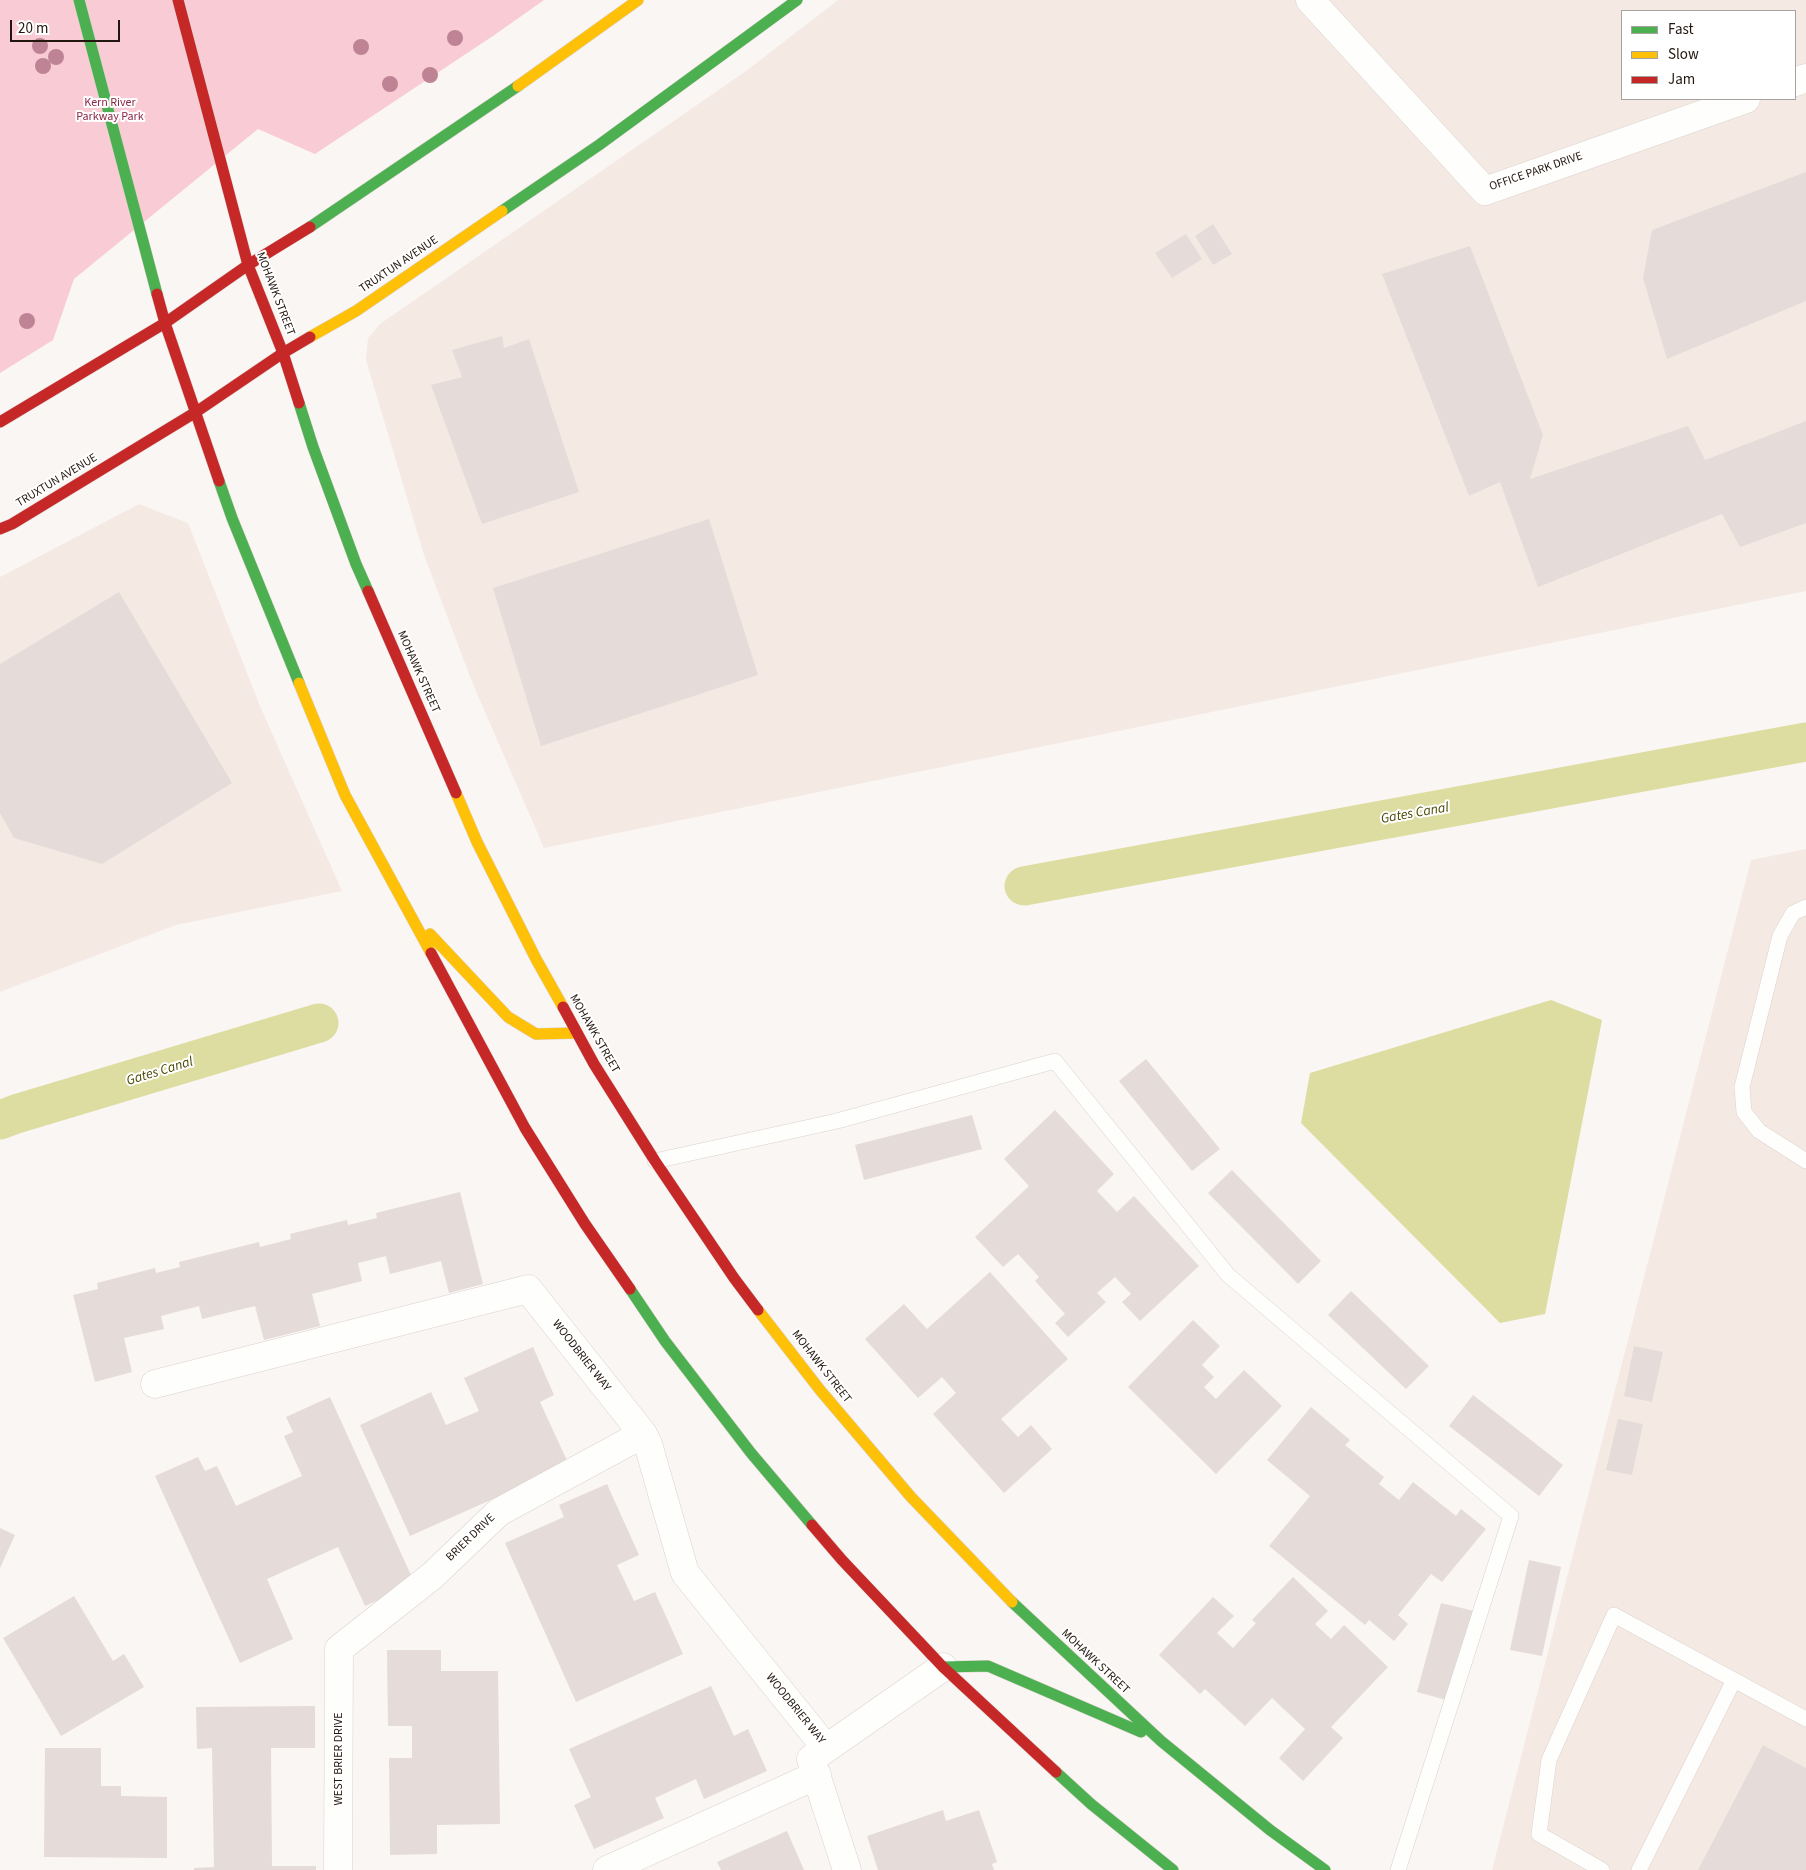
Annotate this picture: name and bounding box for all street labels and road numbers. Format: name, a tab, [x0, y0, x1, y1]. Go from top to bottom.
street label: OFFICE PARK DRIVE	[1488, 149, 1584, 195]
street label: TRUXTUN AVENUE	[357, 233, 441, 297]
street label: MOHAWK STREET	[252, 250, 298, 338]
street label: TRUXTUN AVENUE	[14, 451, 100, 511]
street label: MOHAWK STREET	[393, 629, 443, 715]
street label: MOHAWK STREET	[566, 992, 622, 1076]
street label: WOODBRIER WAY	[549, 1317, 613, 1395]
street label: MOHAWK STREET	[788, 1328, 854, 1406]
street label: BRIER DRIVE	[444, 1511, 498, 1565]
street label: MOHAWK STREET	[1058, 1627, 1132, 1697]
street label: WOODBRIER WAY	[762, 1671, 828, 1747]
street label: WEST BRIER DRIVE	[332, 1712, 346, 1806]

